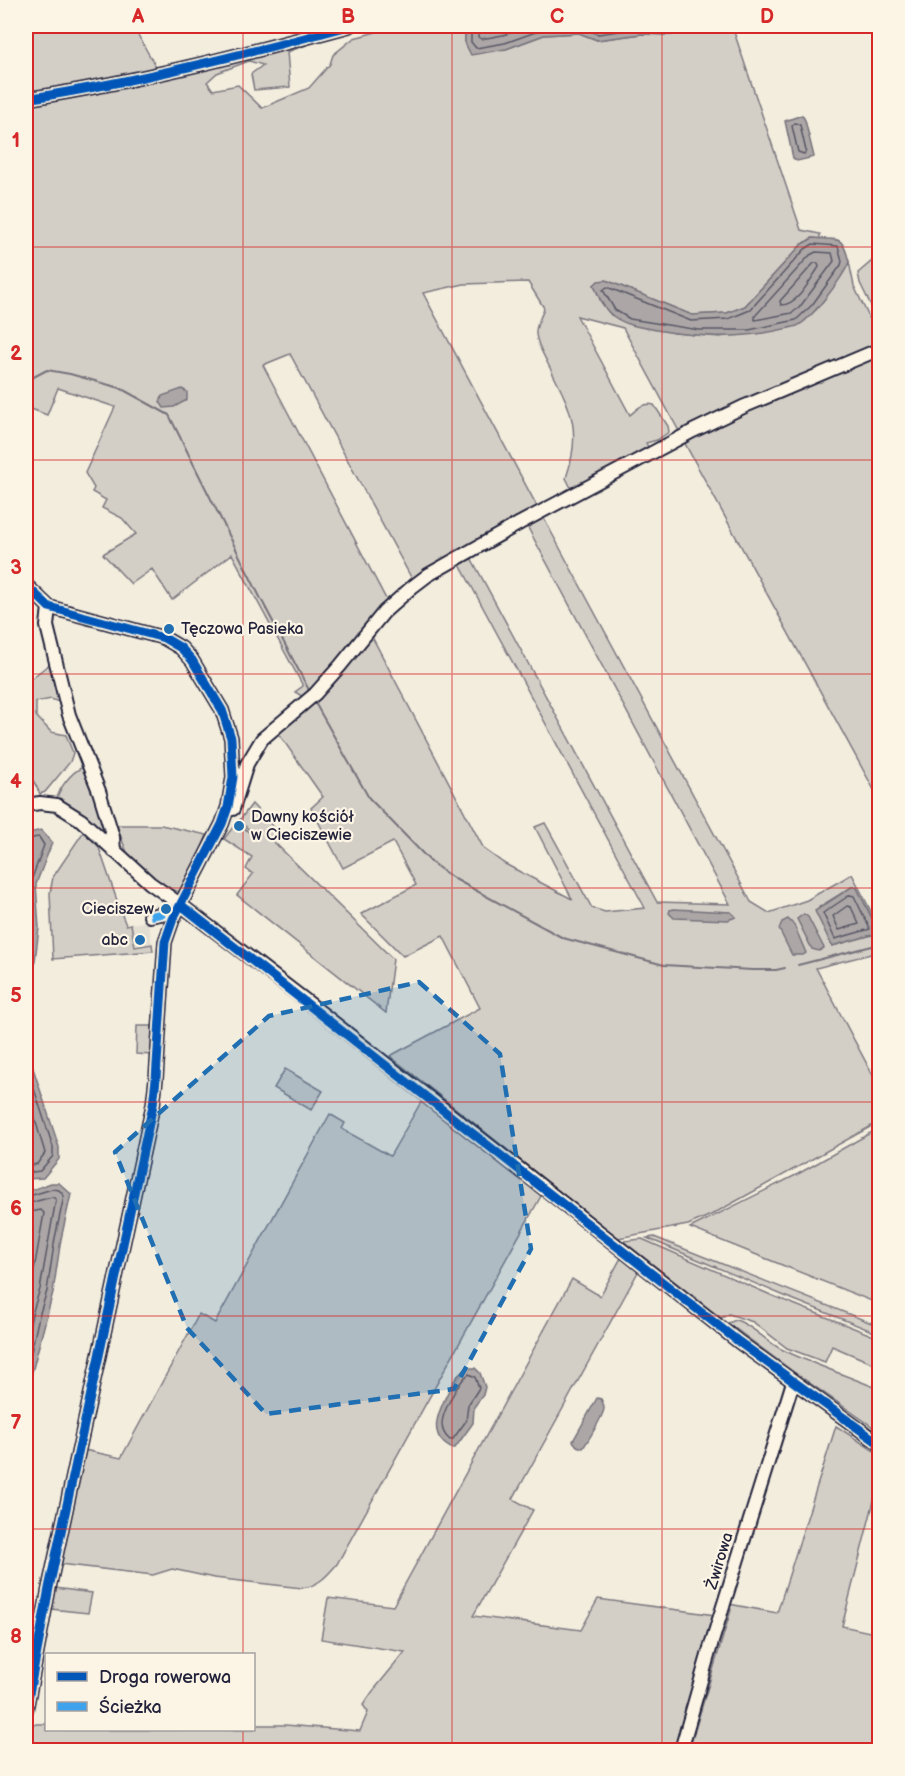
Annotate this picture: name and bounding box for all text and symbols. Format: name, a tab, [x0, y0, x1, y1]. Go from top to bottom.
text: A	[131, 5, 145, 29]
text: B	[341, 5, 355, 29]
text: C	[550, 5, 564, 29]
text: D	[760, 5, 774, 29]
text: 1	[12, 129, 20, 153]
text: 2	[10, 342, 22, 366]
text: 3	[10, 556, 22, 580]
place label: Tęczowa Pasieka	[181, 620, 304, 639]
marker: Tęczowa Pasieka	[162, 622, 176, 636]
text: 4	[10, 770, 22, 794]
place label: Dawny kościół w Cieciszewie	[251, 808, 355, 845]
marker: Dawny kościół w Cieciszewie	[232, 819, 246, 833]
place label: Cieciszew	[82, 900, 154, 919]
marker: Cieciszew	[159, 902, 173, 916]
place label: abc	[101, 931, 128, 950]
marker: abc	[133, 933, 147, 947]
text: 5	[10, 984, 22, 1008]
text: 6	[10, 1197, 22, 1221]
text: 7	[10, 1411, 22, 1435]
street label: Żwirowa	[700, 1530, 738, 1593]
text: 8	[10, 1625, 22, 1649]
legend	[45, 1653, 255, 1731]
text: Droga rowerowa	[99, 1667, 231, 1688]
text: Ścieżka	[99, 1695, 162, 1718]

